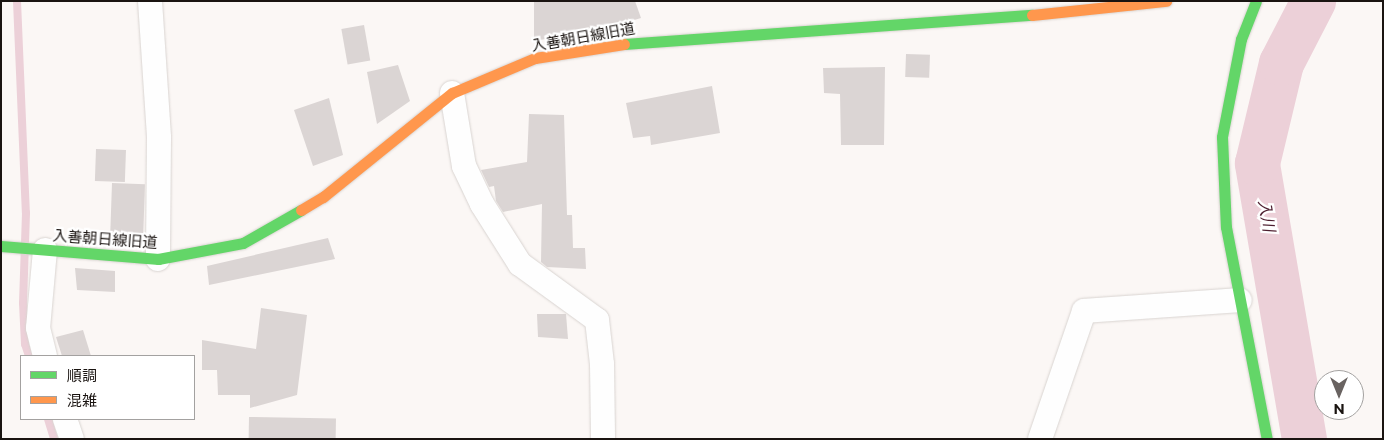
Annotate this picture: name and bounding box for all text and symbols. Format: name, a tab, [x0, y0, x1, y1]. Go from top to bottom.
street label: 入善朝日線旧道	[530, 19, 636, 55]
water label: 入川	[1254, 199, 1278, 233]
street label: 入善朝日線旧道	[52, 226, 158, 252]
legend	[20, 355, 195, 420]
text: 順調	[67, 366, 97, 385]
north arrow	[1314, 370, 1364, 420]
text: 混雑	[67, 391, 97, 410]
text: N	[1333, 400, 1345, 418]

